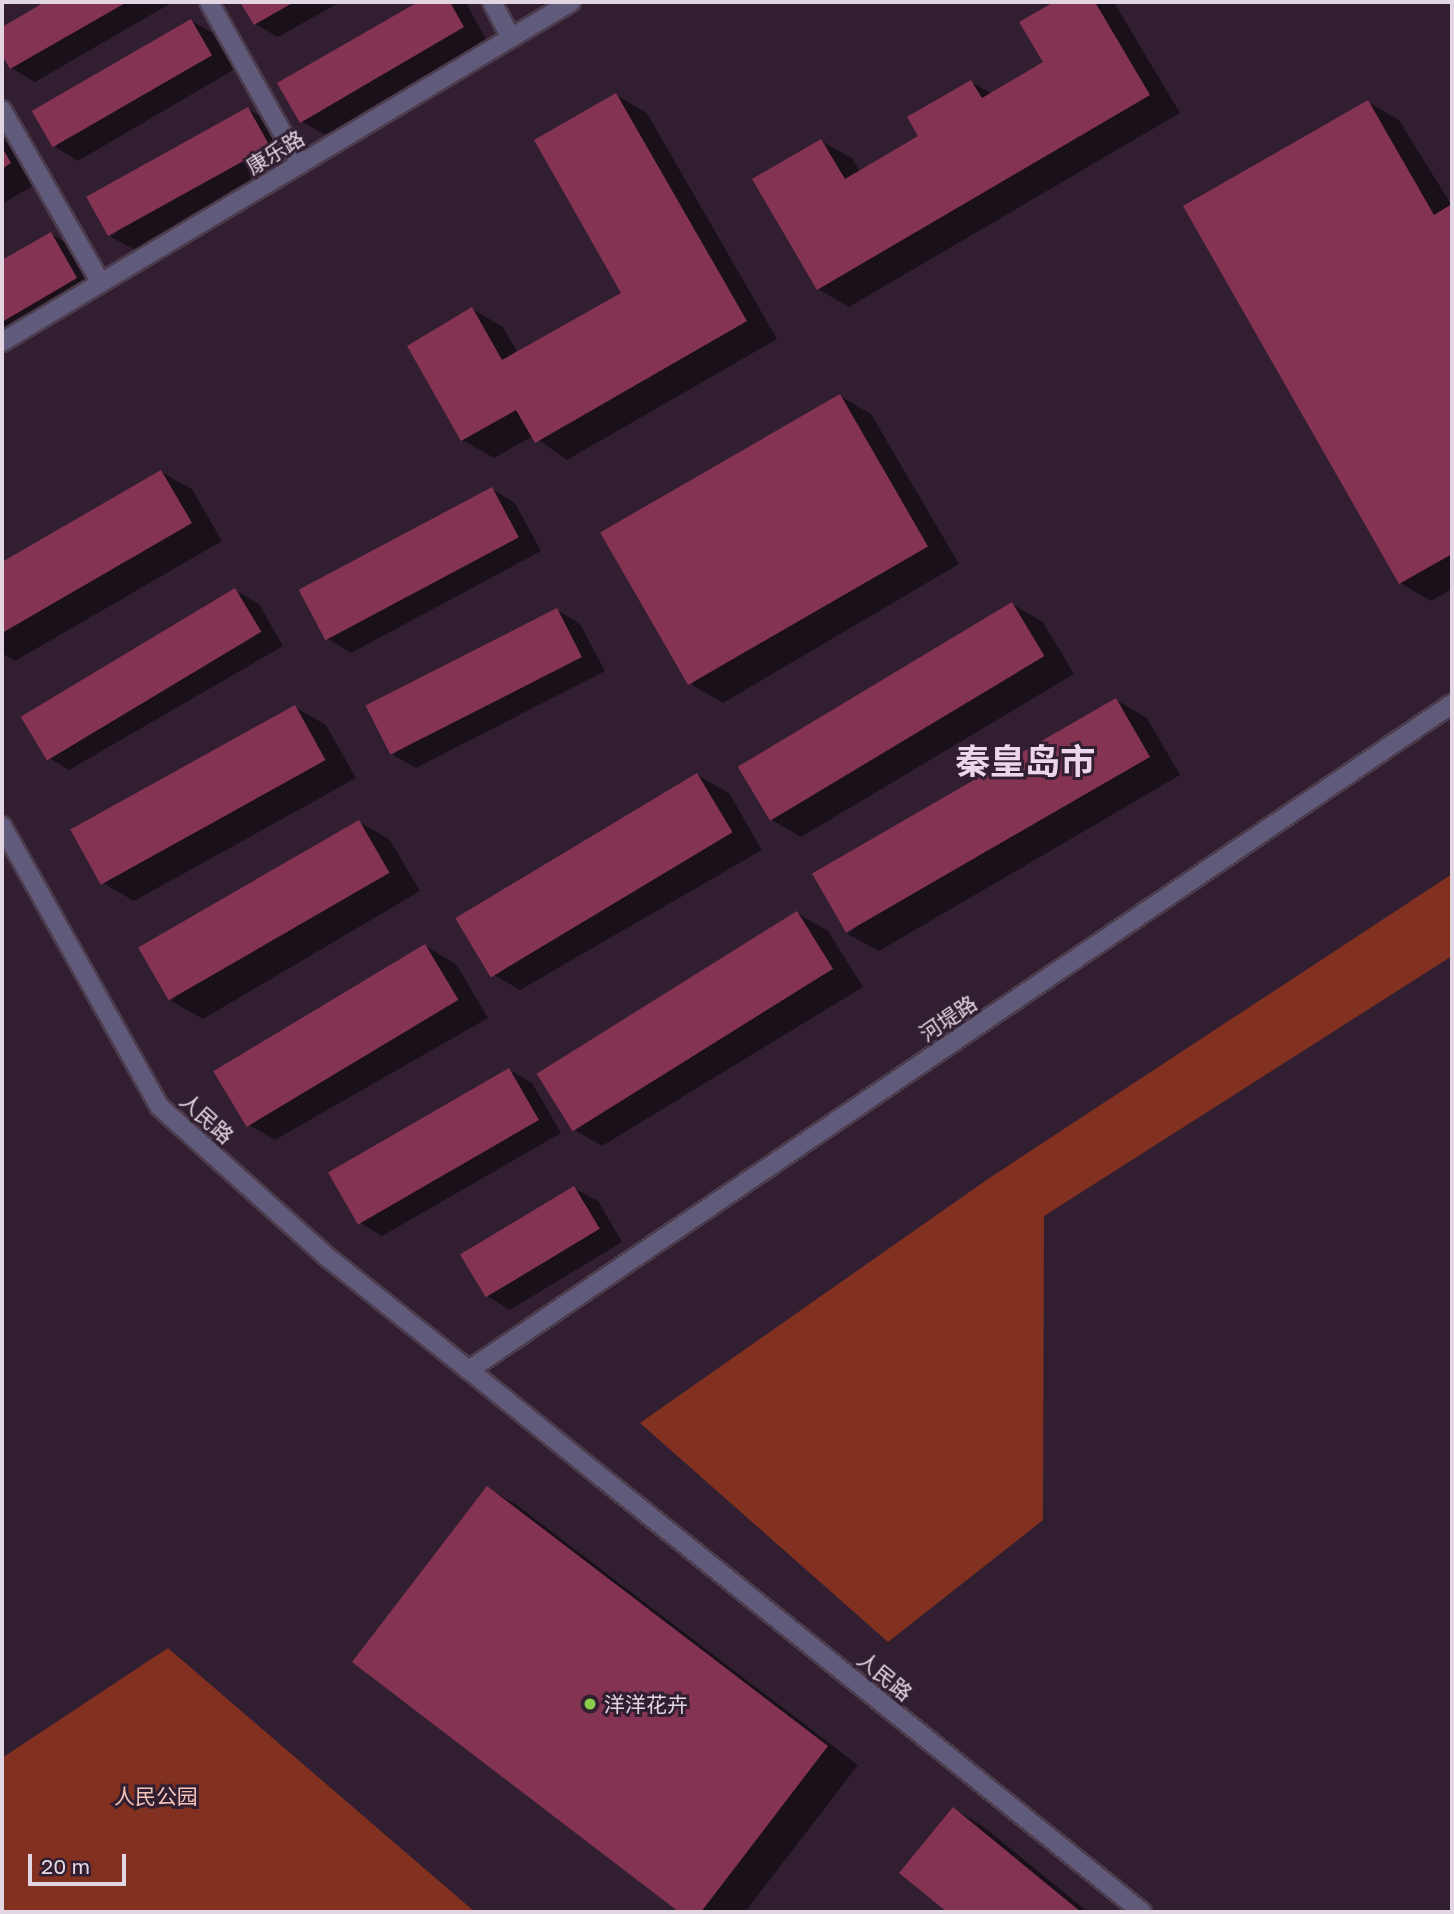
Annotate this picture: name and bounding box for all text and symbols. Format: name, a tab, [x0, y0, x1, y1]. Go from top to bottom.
street label: 康乐路	[242, 125, 308, 179]
district label: 秦皇岛市	[955, 740, 1095, 782]
street label: 河堤路	[915, 990, 981, 1046]
street label: 人民路	[175, 1088, 239, 1148]
street label: 人民路	[853, 1646, 917, 1706]
place label: 洋洋花卉	[604, 1691, 688, 1717]
marker: 洋洋花卉	[582, 1696, 598, 1712]
park label: 人民公园	[114, 1783, 198, 1809]
scale bar	[32, 1840, 130, 1884]
text: 20 m	[41, 1853, 90, 1879]

